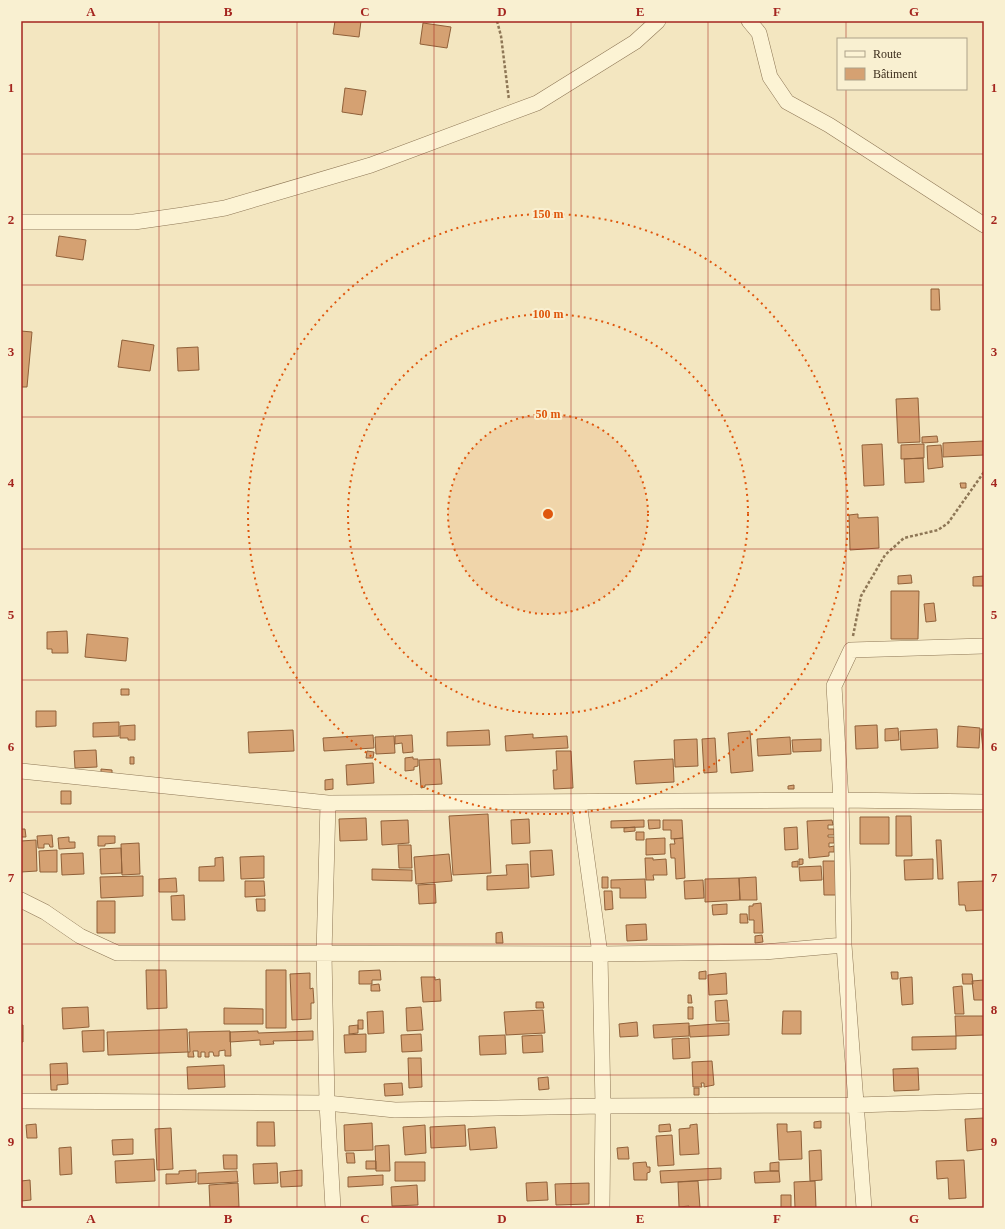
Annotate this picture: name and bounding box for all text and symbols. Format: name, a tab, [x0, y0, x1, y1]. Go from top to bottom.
text: A	[86, 4, 96, 19]
text: B	[224, 4, 233, 19]
text: C	[360, 4, 370, 19]
text: D	[497, 4, 507, 19]
text: E	[636, 4, 644, 19]
text: F	[773, 4, 781, 19]
text: G	[909, 4, 919, 19]
legend	[837, 38, 967, 90]
text: Route	[873, 47, 902, 61]
text: Bâtiment	[873, 67, 918, 81]
text: 1	[8, 80, 14, 95]
text: 1	[991, 80, 997, 95]
text: 150 m	[533, 207, 564, 221]
text: 2	[8, 212, 14, 227]
text: 2	[991, 212, 997, 227]
text: 100 m	[533, 307, 564, 321]
text: 3	[8, 344, 15, 359]
text: 3	[991, 344, 998, 359]
text: 50 m	[536, 407, 561, 421]
text: 4	[8, 475, 15, 490]
text: 4	[991, 475, 998, 490]
centre of rings	[541, 507, 555, 521]
text: 5	[8, 607, 15, 622]
text: 5	[991, 607, 998, 622]
text: 6	[8, 739, 15, 754]
text: 6	[991, 739, 998, 754]
text: 7	[8, 870, 15, 885]
text: 7	[991, 870, 998, 885]
text: 8	[8, 1002, 15, 1017]
text: 8	[991, 1002, 998, 1017]
text: 9	[8, 1134, 15, 1149]
text: 9	[991, 1134, 998, 1149]
text: A	[86, 1211, 96, 1226]
text: B	[224, 1211, 233, 1226]
text: C	[360, 1211, 370, 1226]
text: D	[497, 1211, 507, 1226]
text: E	[636, 1211, 644, 1226]
text: F	[773, 1211, 781, 1226]
text: G	[909, 1211, 919, 1226]

